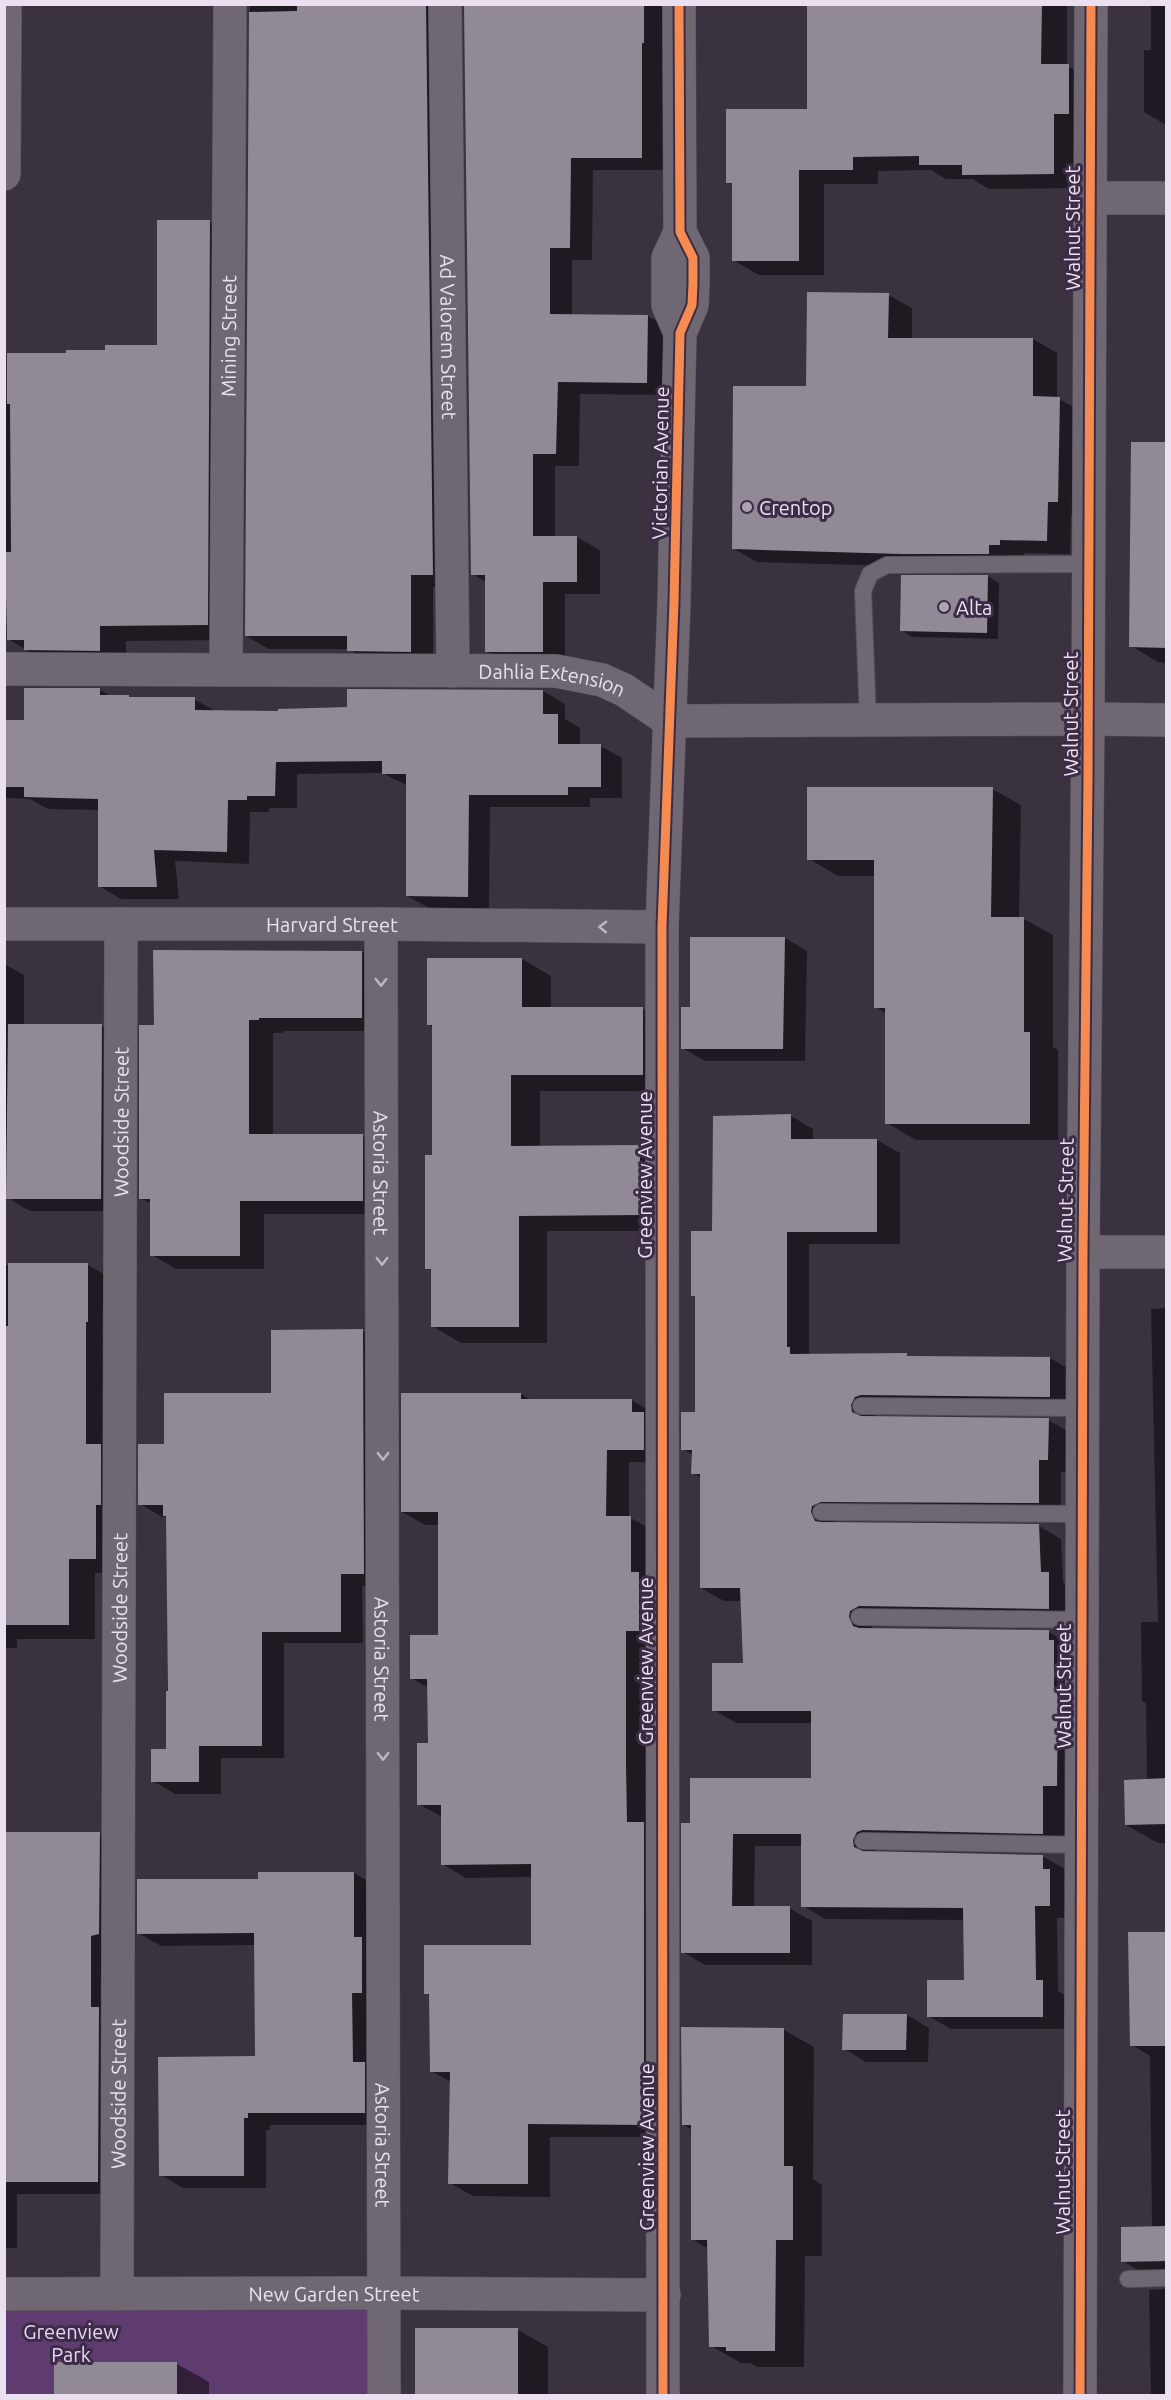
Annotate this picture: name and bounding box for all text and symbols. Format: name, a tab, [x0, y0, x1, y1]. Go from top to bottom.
street label: Walnut Street	[1061, 165, 1084, 290]
street label: Ad Valorem Street	[437, 254, 461, 420]
street label: Mining Street	[216, 275, 240, 397]
street label: Victorian Avenue	[647, 386, 673, 540]
place label: Crentop	[759, 496, 833, 519]
marker: Crentop	[740, 500, 754, 514]
place label: Alta	[956, 596, 992, 619]
marker: Alta	[937, 600, 951, 614]
street label: Walnut Street	[1059, 651, 1082, 776]
street label: Dahlia Extension	[478, 659, 629, 701]
street label: Harvard Street	[266, 912, 398, 936]
one-way arrow	[599, 920, 608, 933]
one-way arrow	[375, 978, 387, 987]
street label: Woodside Street	[109, 1047, 132, 1197]
street label: Greenview Avenue	[633, 1091, 656, 1259]
street label: Astoria Street	[370, 1111, 393, 1236]
street label: Walnut Street	[1052, 1137, 1078, 1263]
one-way arrow	[376, 1257, 388, 1266]
one-way arrow	[377, 1452, 389, 1461]
street label: Woodside Street	[107, 1533, 131, 1683]
street label: Greenview Avenue	[634, 1577, 657, 1745]
street label: Astoria Street	[371, 1597, 394, 1722]
street label: Walnut Street	[1052, 1623, 1075, 1748]
one-way arrow	[377, 1752, 389, 1761]
street label: Woodside Street	[106, 2019, 129, 2169]
street label: Greenview Avenue	[635, 2063, 658, 2231]
street label: Astoria Street	[372, 2083, 395, 2208]
street label: Walnut Street	[1051, 2109, 1074, 2234]
street label: New Garden Street	[248, 2281, 420, 2305]
park label: Greenview Park	[23, 2320, 119, 2366]

